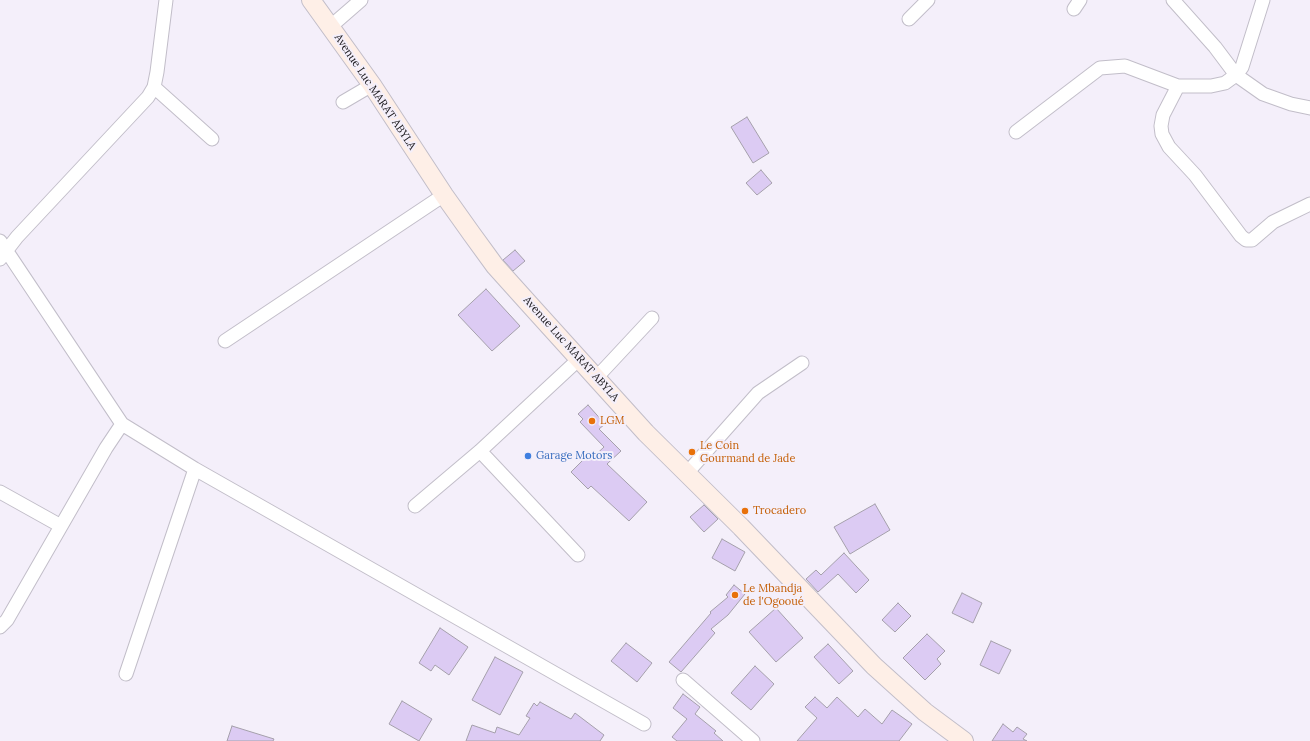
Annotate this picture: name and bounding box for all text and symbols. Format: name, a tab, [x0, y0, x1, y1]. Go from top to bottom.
street label: Avenue Luc MARAT ABYLA	[331, 32, 419, 152]
street label: Avenue Luc MARAT ABYLA	[520, 294, 622, 404]
place label: LGM	[600, 414, 625, 428]
marker: LGM	[587, 416, 597, 426]
place label: Le Coin Gourmand de Jade	[700, 439, 795, 465]
marker: Le Coin Gourmand de Jade	[687, 447, 697, 457]
place label: Garage Motors	[536, 449, 612, 463]
marker: Garage Motors	[523, 451, 533, 461]
place label: Trocadero	[753, 504, 806, 518]
marker: Trocadero	[740, 506, 750, 516]
place label: Le Mbandja de l'Ogooué	[743, 582, 804, 608]
marker: Le Mbandja de l'Ogooué	[730, 590, 740, 600]

